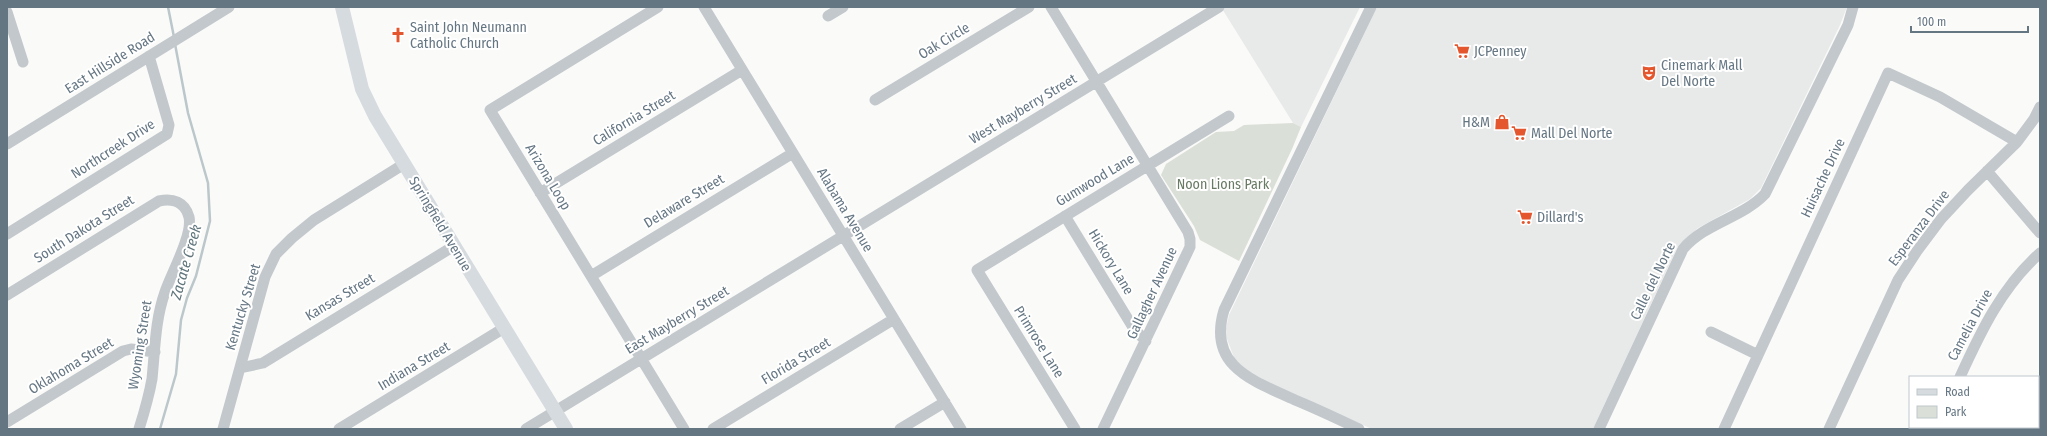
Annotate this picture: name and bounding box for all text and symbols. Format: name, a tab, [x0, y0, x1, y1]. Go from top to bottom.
scale bar	[1911, 8, 2028, 34]
text: 100 m	[1917, 15, 1946, 29]
place label: Saint John Neumann Catholic Church	[410, 19, 527, 52]
street label: Oak Circle	[915, 19, 973, 63]
church icon: Saint John Neumann Catholic Church	[389, 26, 407, 44]
street label: East Hillside Road	[62, 29, 158, 97]
supermarket icon: JCPenney	[1453, 42, 1471, 60]
place label: JCPenney	[1474, 43, 1527, 60]
place label: Cinemark Mall Del Norte	[1661, 57, 1743, 90]
theatre icon: Cinemark Mall Del Norte	[1640, 64, 1658, 82]
street label: West Mayberry Street	[966, 70, 1080, 148]
street label: California Street	[590, 87, 679, 149]
shop icon: H&M	[1493, 113, 1511, 131]
place label: H&M	[1462, 114, 1490, 131]
street label: Northcreek Drive	[68, 116, 158, 182]
supermarket icon: Mall Del Norte	[1510, 124, 1528, 142]
place label: Mall Del Norte	[1531, 125, 1613, 142]
street label: Huisache Drive	[1797, 136, 1849, 220]
street label: Arizona Loop	[522, 141, 574, 213]
street label: Gumwood Lane	[1053, 150, 1137, 210]
street label: Alabama Avenue	[813, 165, 877, 255]
street label: Delaware Street	[641, 170, 727, 232]
street label: Springfield Avenue	[405, 174, 475, 275]
park label: Noon Lions Park	[1177, 176, 1270, 193]
street label: Esperanza Drive	[1885, 187, 1953, 269]
street label: South Dakota Street	[31, 191, 137, 267]
supermarket icon: Dillard's	[1516, 208, 1534, 226]
place label: Dillard's	[1537, 209, 1584, 226]
water label: Zacate Creek	[166, 222, 205, 303]
street label: Hickory Lane	[1085, 226, 1137, 298]
street label: Calle del Norte	[1627, 239, 1679, 323]
street label: Gallagher Avenue	[1123, 244, 1181, 342]
street label: Kentucky Street	[222, 261, 264, 352]
street label: Kansas Street	[302, 269, 378, 324]
street label: East Mayberry Street	[622, 282, 732, 358]
street label: Camelia Drive	[1944, 286, 1996, 364]
street label: Wyoming Street	[125, 299, 156, 391]
street label: Primrose Lane	[1010, 303, 1068, 381]
street label: Oklahoma Street	[26, 334, 117, 398]
street label: Florida Street	[758, 334, 834, 388]
street label: Indiana Street	[375, 338, 453, 394]
legend	[1909, 376, 2039, 428]
text: Road	[1945, 385, 1970, 399]
text: Park	[1945, 405, 1967, 419]

